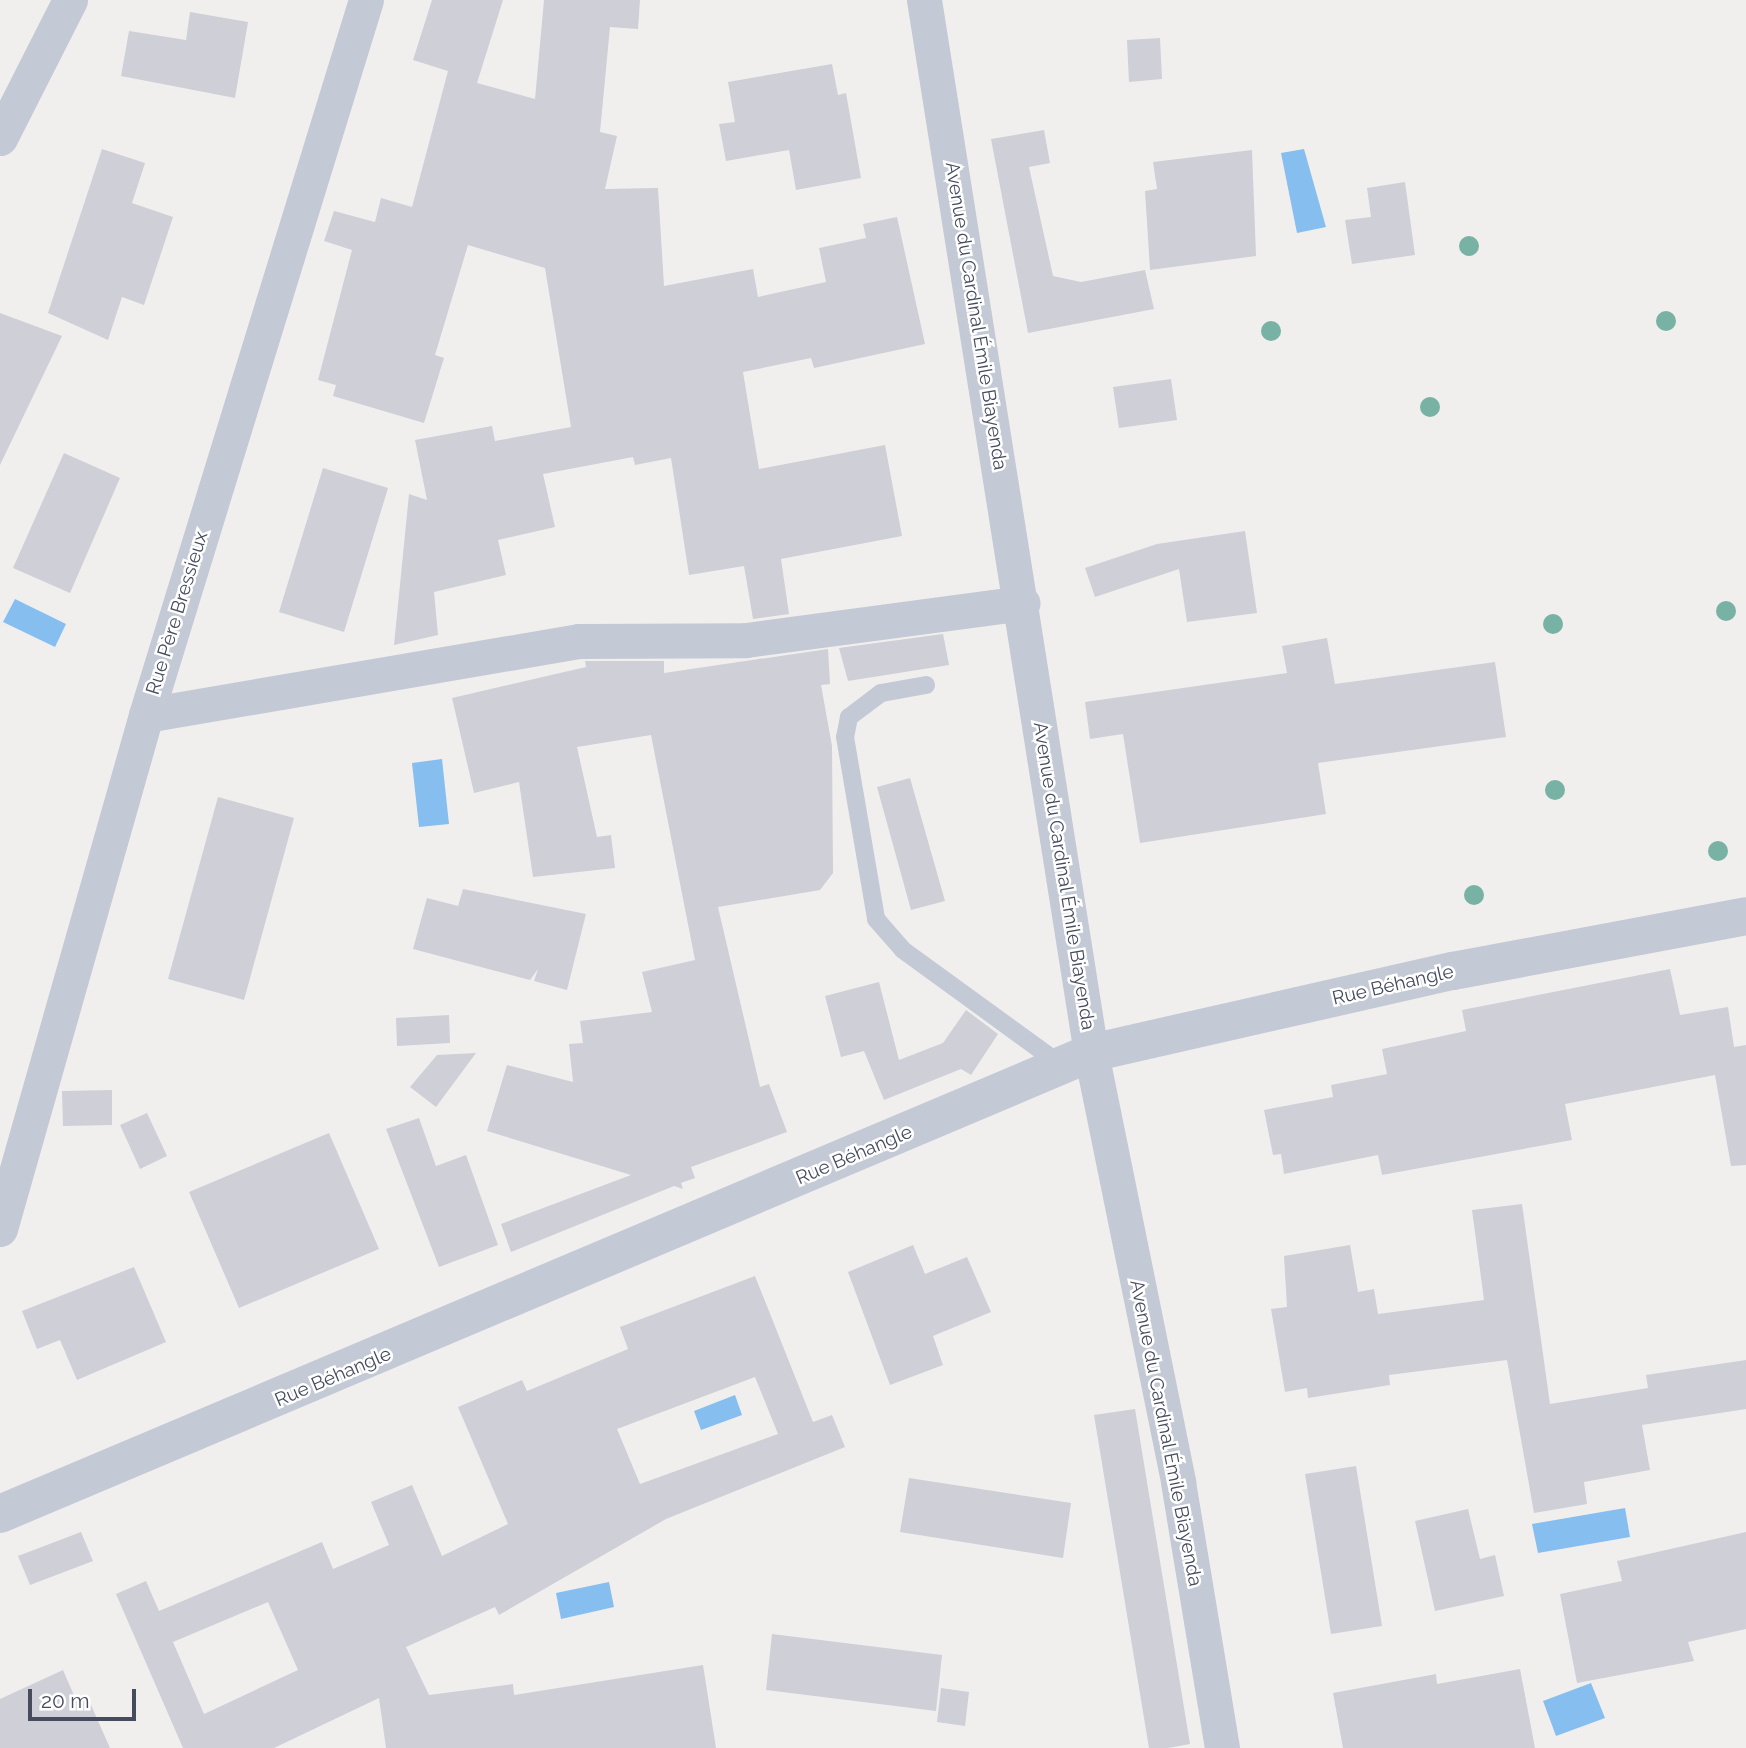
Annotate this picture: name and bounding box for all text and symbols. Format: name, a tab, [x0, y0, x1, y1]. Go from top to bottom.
street label: Avenue du Cardinal Émile Biayenda	[940, 160, 1012, 472]
street label: Rue Père Bressieux	[141, 529, 213, 697]
street label: Avenue du Cardinal Émile Biayenda	[1028, 720, 1100, 1032]
street label: Rue Béhangle	[1330, 960, 1456, 1010]
street label: Rue Béhangle	[793, 1120, 915, 1190]
street label: Avenue du Cardinal Émile Biayenda	[1125, 1278, 1207, 1588]
street label: Rue Béhangle	[272, 1342, 394, 1412]
scale bar	[32, 1674, 140, 1718]
text: 20 m	[41, 1688, 89, 1713]

